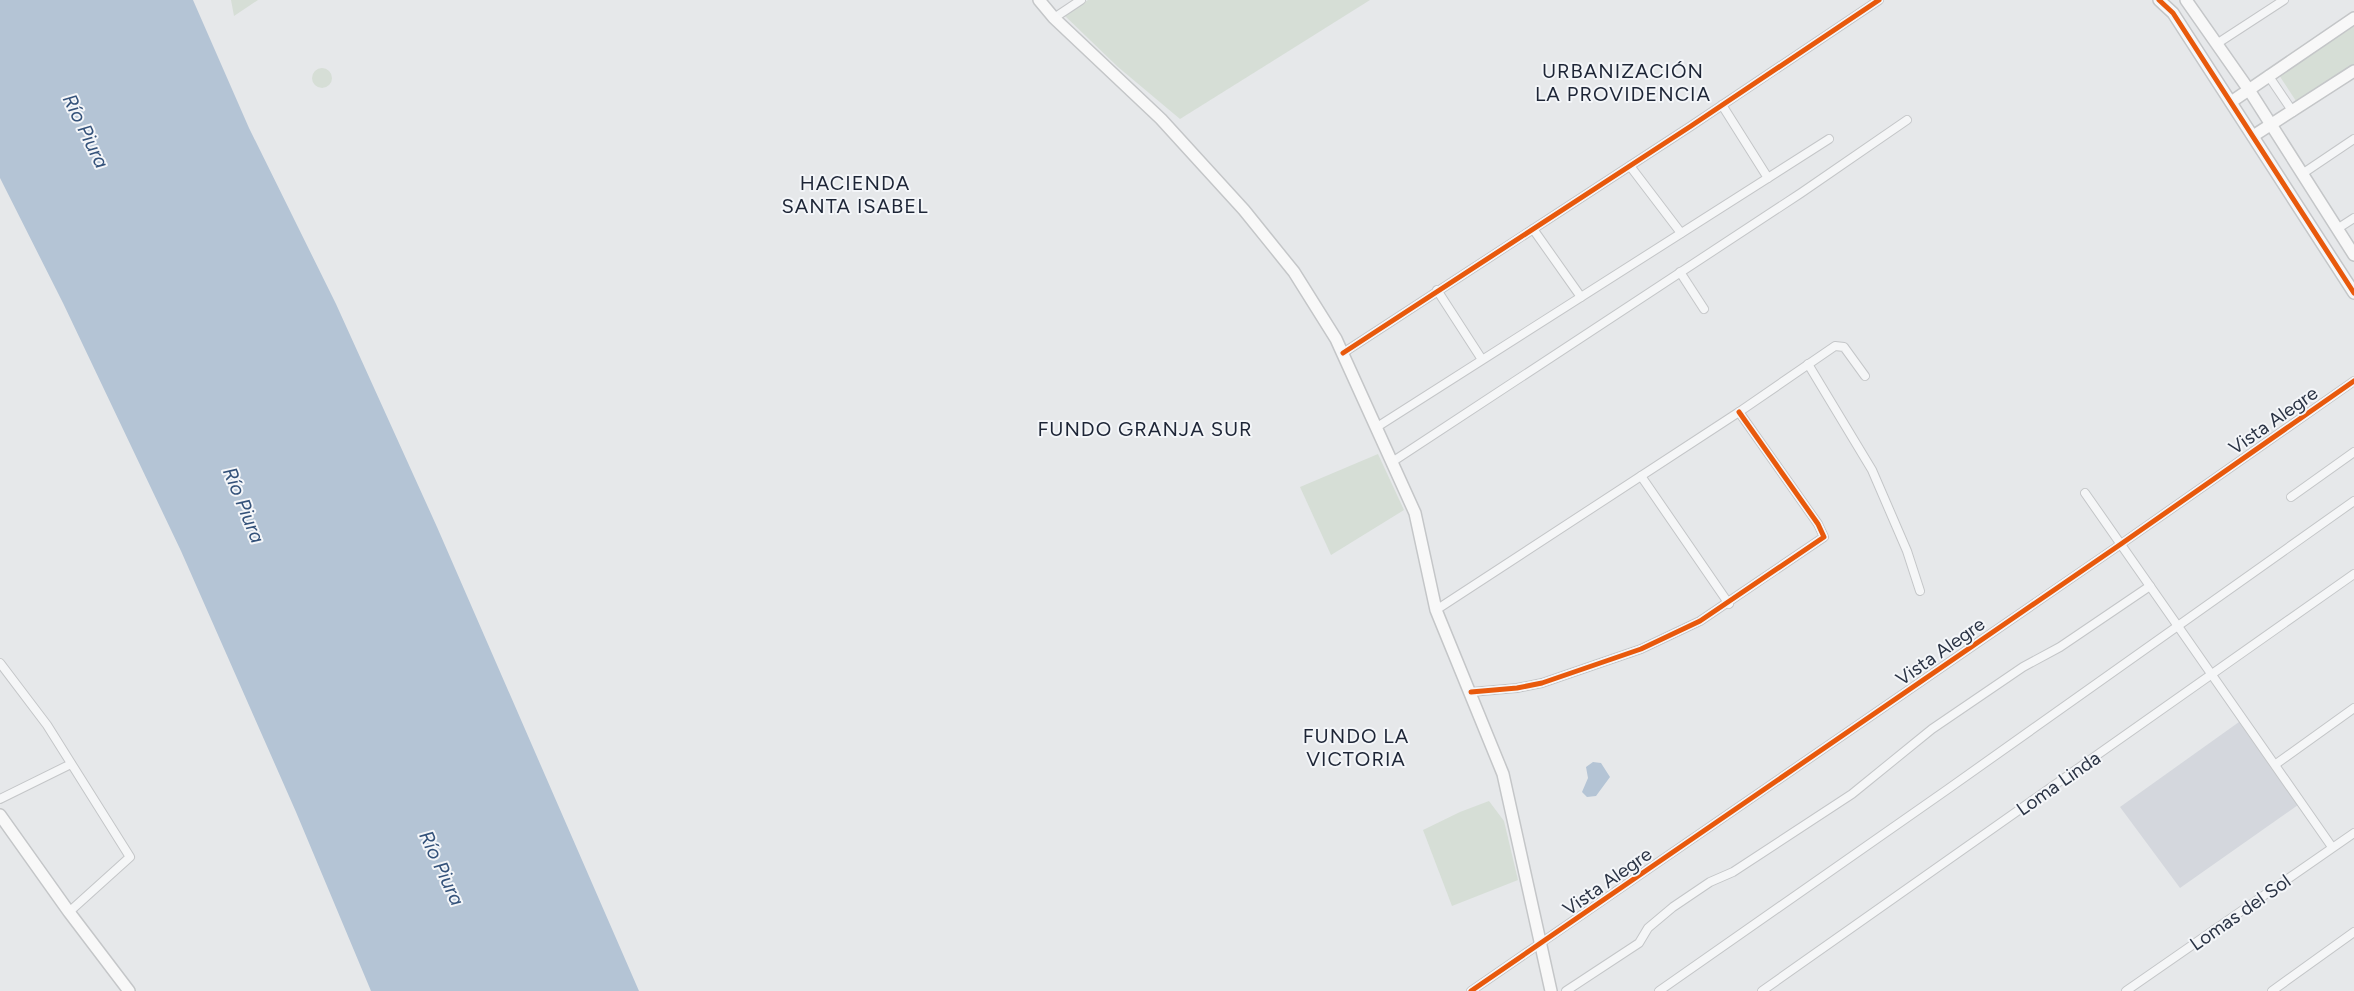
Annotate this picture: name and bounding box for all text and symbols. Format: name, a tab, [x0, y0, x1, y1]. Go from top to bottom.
district label: URBANIZACIÓN LA PROVIDENCIA	[1535, 59, 1711, 106]
water label: Río Piura	[58, 90, 114, 172]
district label: HACIENDA SANTA ISABEL	[781, 171, 929, 218]
street label: Vista Alegre	[2224, 381, 2322, 459]
district label: FUNDO GRANJA SUR	[1037, 417, 1253, 441]
water label: Río Piura	[218, 464, 270, 547]
street label: Vista Alegre	[1891, 612, 1989, 690]
district label: FUNDO LA VICTORIA	[1303, 724, 1409, 771]
street label: Loma Linda	[2012, 746, 2105, 821]
water label: Río Piura	[414, 827, 470, 909]
street label: Vista Alegre	[1558, 842, 1656, 920]
street label: Lomas del Sol	[2186, 869, 2295, 956]

